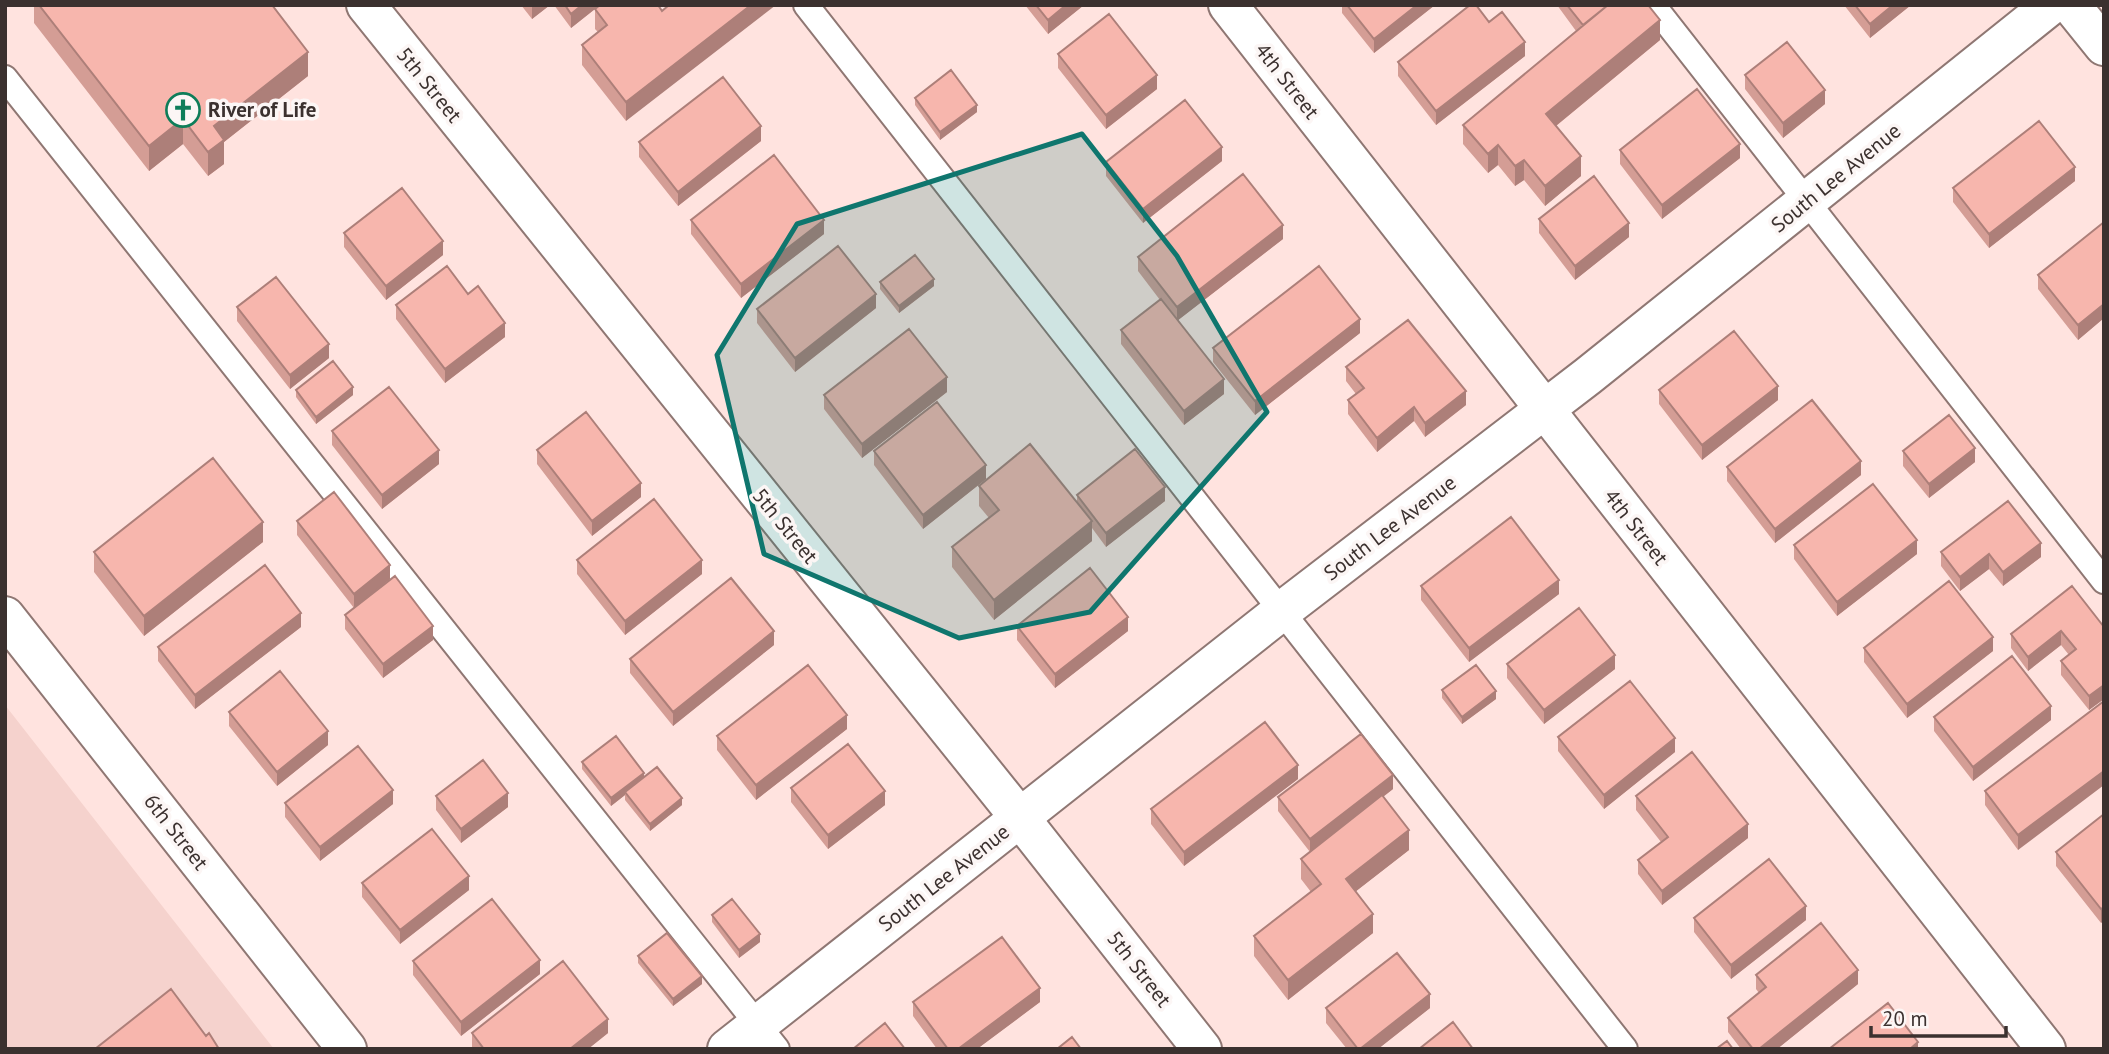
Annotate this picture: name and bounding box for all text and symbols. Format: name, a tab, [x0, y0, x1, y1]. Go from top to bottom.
street label: 4th Street	[1249, 37, 1326, 124]
street label: 5th Street	[391, 41, 468, 128]
church icon: River of Life	[164, 91, 202, 129]
place label: River of Life	[208, 96, 316, 123]
street label: South Lee Avenue	[1765, 117, 1906, 238]
street label: South Lee Avenue	[1318, 469, 1461, 586]
street label: 5th Street	[747, 482, 824, 569]
street label: 4th Street	[1598, 483, 1675, 570]
street label: 6th Street	[138, 788, 215, 875]
street label: South Lee Avenue	[873, 818, 1015, 937]
street label: 5th Street	[1101, 925, 1178, 1012]
scale bar	[1871, 995, 2006, 1038]
text: 20 m	[1882, 1005, 1928, 1032]

